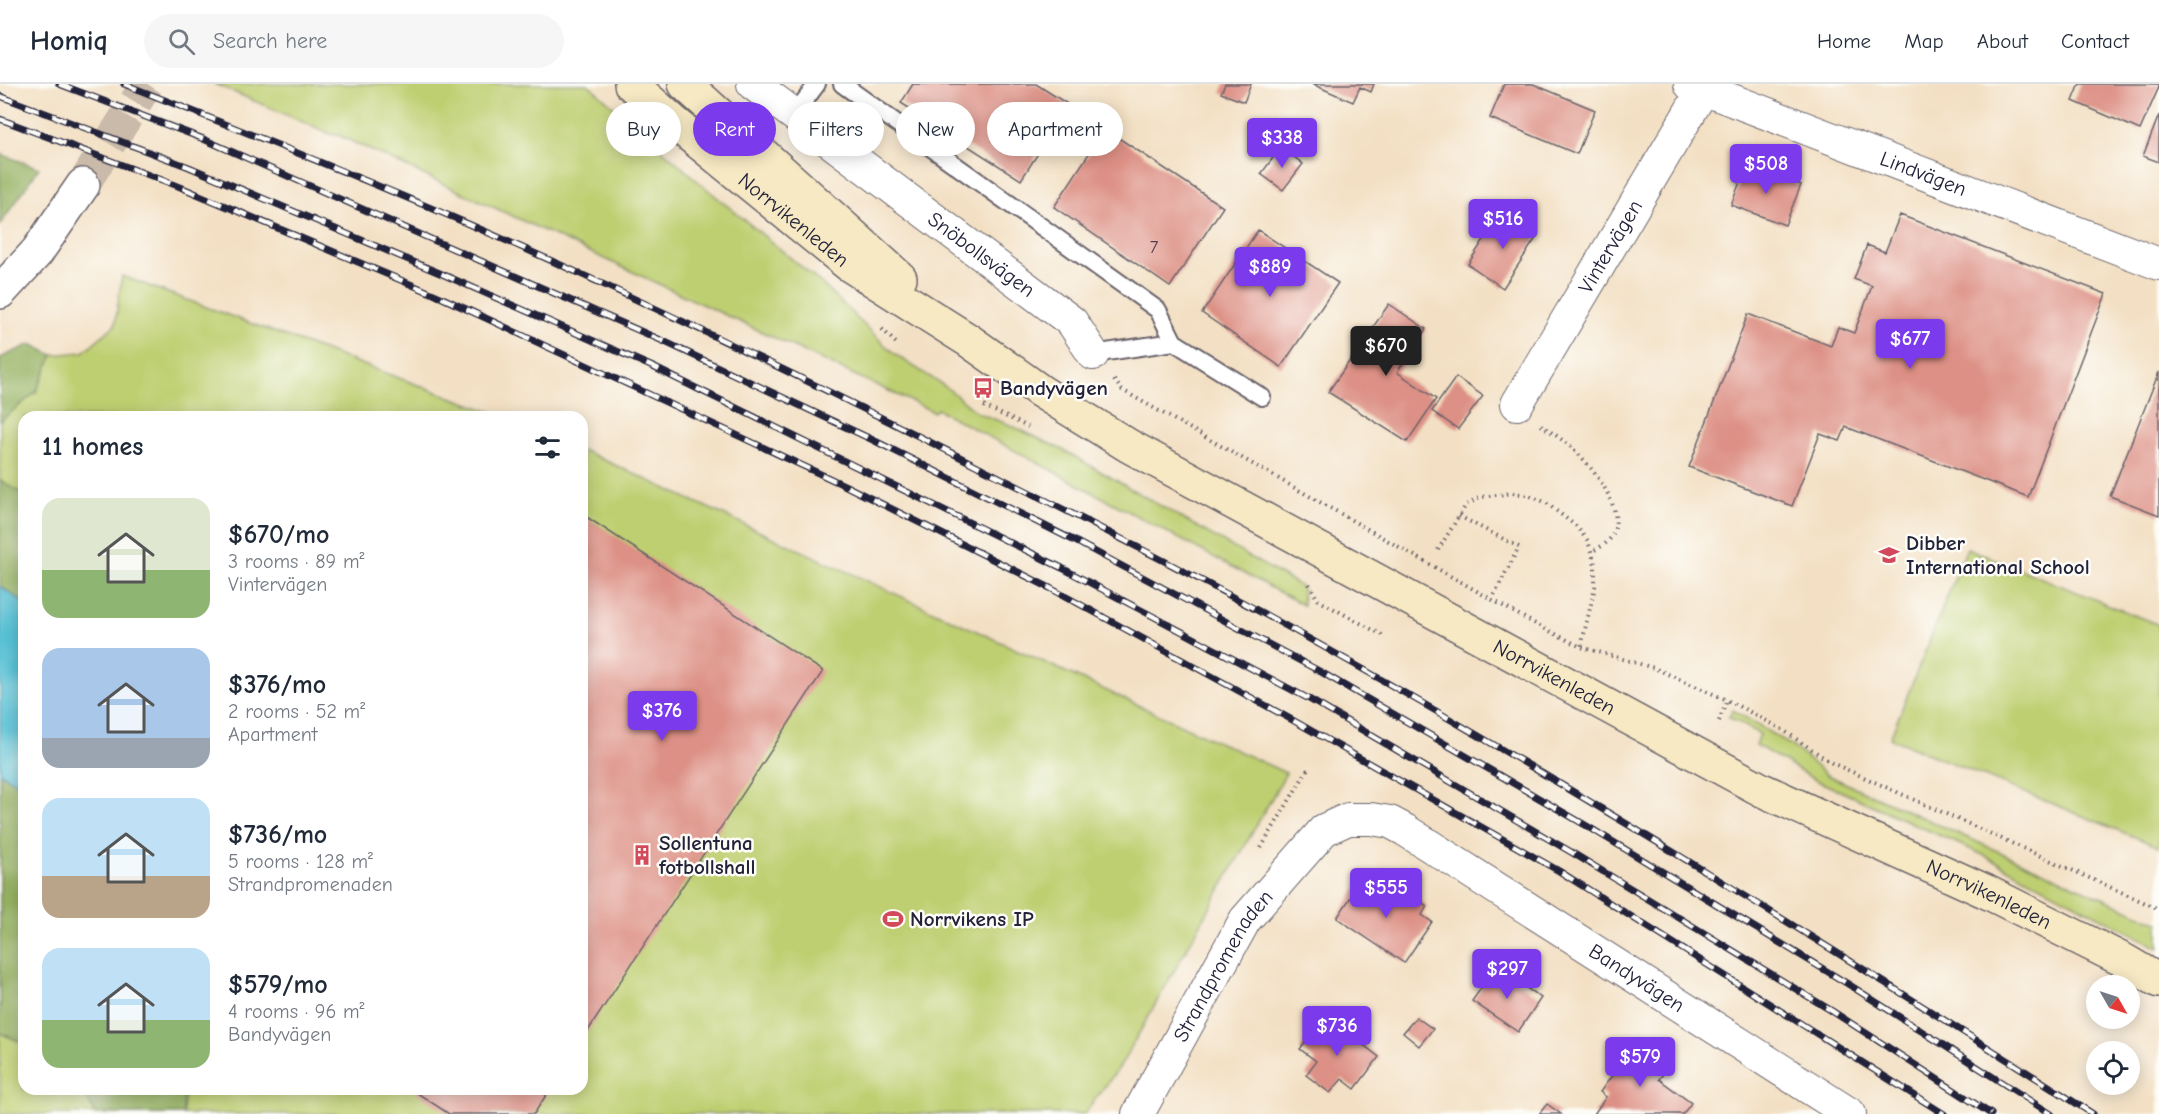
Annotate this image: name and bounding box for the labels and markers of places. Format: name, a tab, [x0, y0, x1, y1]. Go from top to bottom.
pin: $338	[1246, 118, 1318, 169]
pin: $508	[1730, 144, 1802, 195]
pin: $516	[1467, 199, 1539, 250]
pin: $889	[1234, 247, 1306, 298]
pin: $677	[1874, 319, 1946, 370]
pin: $670	[1350, 326, 1422, 377]
bus stop icon: Bandyvägen	[971, 376, 995, 400]
place label: Bandyvägen	[1000, 376, 1108, 400]
place label: Dibber International School	[1906, 531, 2090, 579]
school or university icon: Dibber International School	[1877, 543, 1901, 567]
pin: $376	[626, 691, 698, 742]
place label: Sollentuna fotbollshall	[658, 831, 755, 879]
building icon: Sollentuna fotbollshall	[630, 843, 654, 867]
pin: $555	[1350, 868, 1422, 919]
sports icon: Norrvikens IP	[881, 907, 905, 931]
place label: Norrvikens IP	[910, 907, 1034, 931]
pin: $297	[1471, 949, 1543, 1000]
pin: $736	[1301, 1006, 1373, 1057]
pin: $579	[1604, 1037, 1676, 1088]

